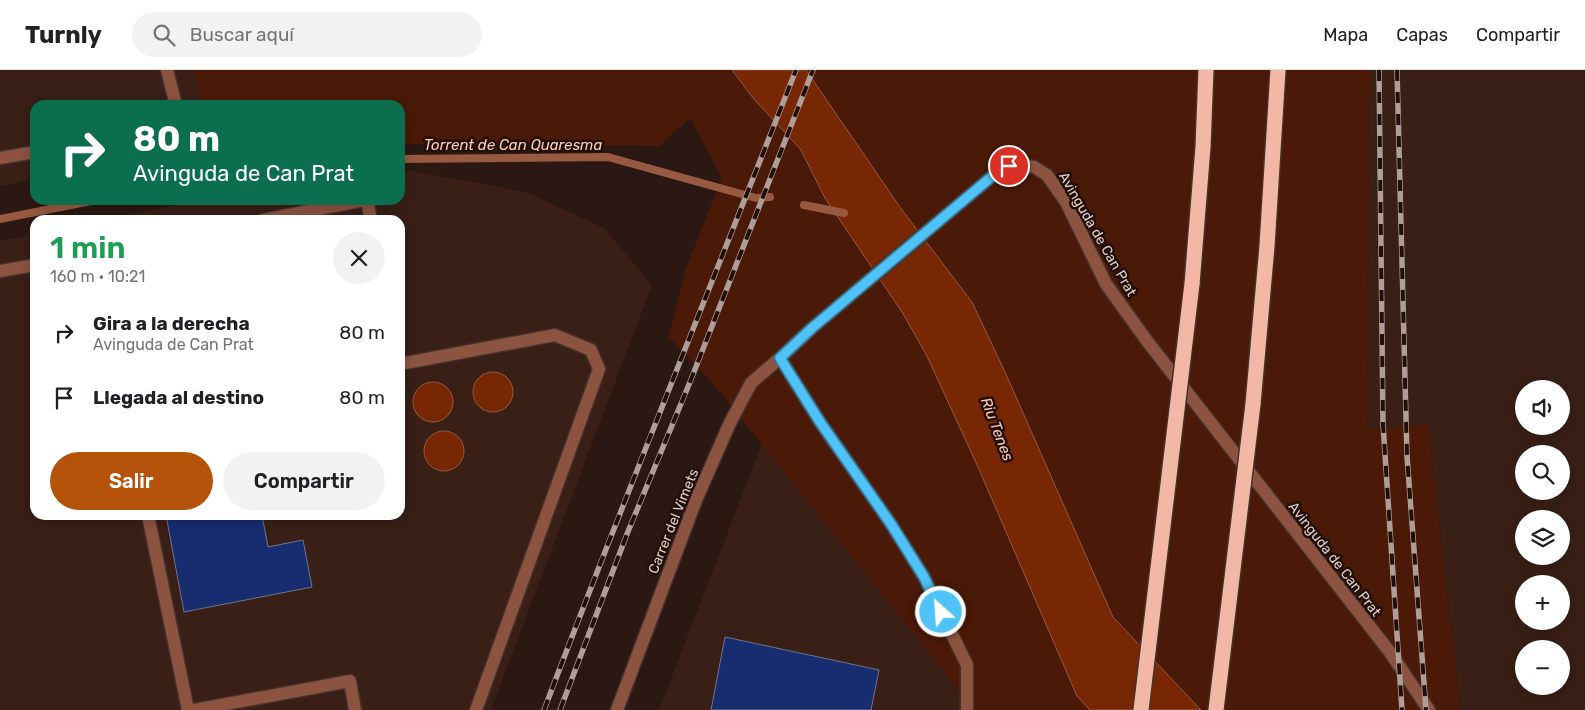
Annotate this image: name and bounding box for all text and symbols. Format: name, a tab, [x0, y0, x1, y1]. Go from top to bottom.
search box	[132, 12, 482, 57]
text: Turnly	[25, 21, 102, 49]
icon: search	[150, 21, 178, 49]
text: Buscar aquí	[190, 23, 294, 46]
text: Mapa	[1323, 24, 1368, 46]
text: Capas	[1396, 24, 1448, 46]
text: Compartir	[1476, 24, 1560, 46]
text: 80 m	[133, 118, 220, 160]
icon: right	[50, 120, 115, 185]
water label: Torrent de Can Quaresma	[424, 136, 602, 154]
pin	[988, 145, 1030, 187]
icon: arrive	[995, 152, 1023, 180]
text: Avinguda de Can Prat	[133, 160, 354, 187]
street label: Avinguda de Can Prat	[1055, 169, 1140, 300]
text: 1 min	[50, 230, 125, 266]
button: close	[333, 232, 385, 284]
text: 160 m · 10:21	[50, 267, 145, 286]
text: Gira a la derecha	[93, 312, 250, 335]
icon: right	[50, 319, 78, 347]
text: 80 m	[339, 321, 385, 344]
text: Avinguda de Can Prat	[93, 335, 254, 354]
map controls	[1515, 380, 1570, 695]
button: sound	[1515, 380, 1570, 435]
icon: arrive	[50, 384, 78, 412]
text: Llegada al destino	[93, 386, 264, 409]
text: 80 m	[339, 386, 385, 409]
water label: Riu Tenes	[977, 395, 1017, 464]
button: search	[1515, 445, 1570, 500]
button: Salir	[50, 452, 213, 510]
button: Compartir	[223, 452, 385, 510]
street label: Carrer del Vimets	[645, 466, 702, 576]
street label: Avinguda de Can Prat	[1285, 499, 1385, 620]
button: layers	[1515, 510, 1570, 565]
button: +	[1515, 575, 1570, 630]
position arrow	[914, 585, 966, 637]
button: −	[1515, 640, 1570, 695]

